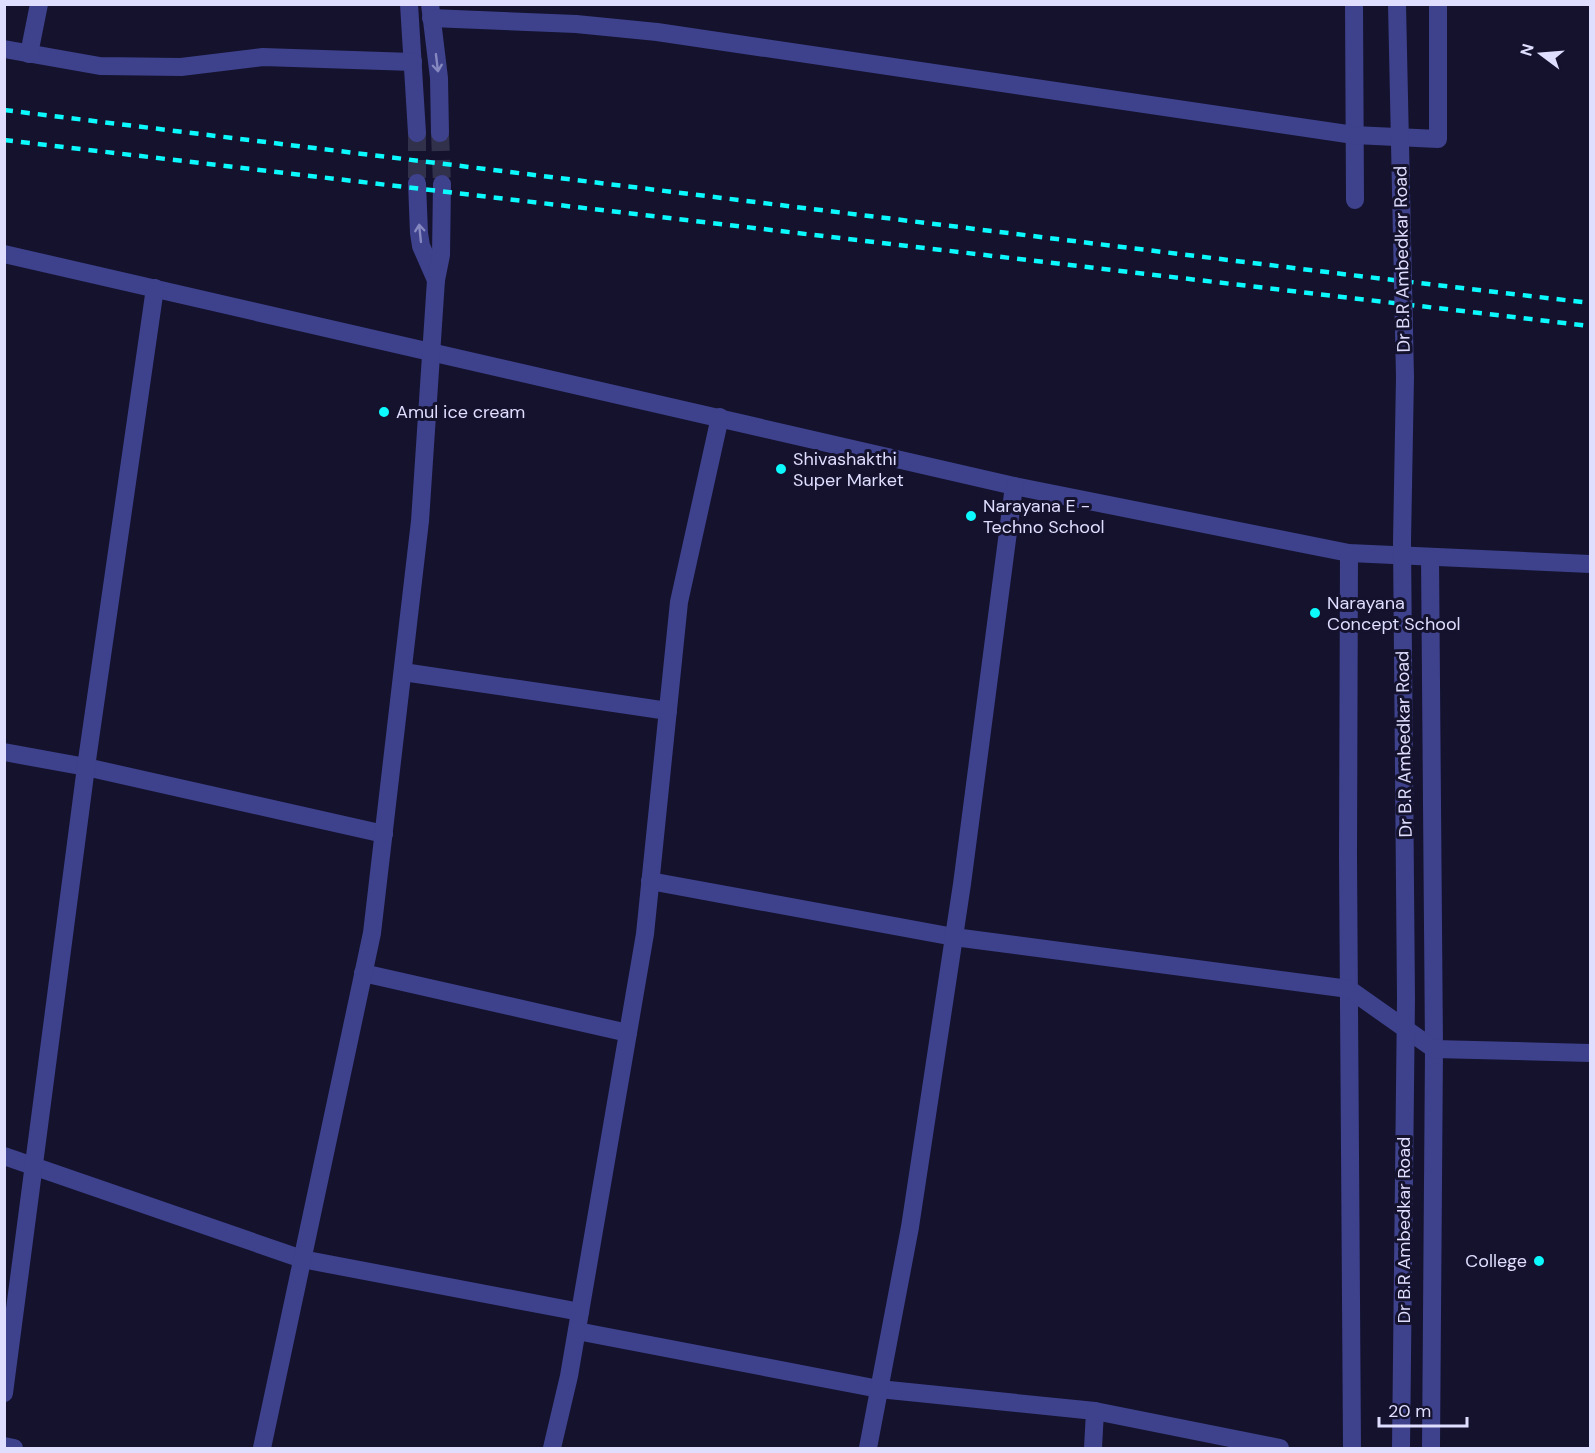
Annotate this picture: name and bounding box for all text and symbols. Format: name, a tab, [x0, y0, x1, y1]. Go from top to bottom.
north arrow	[1511, 24, 1571, 84]
text: N	[1515, 41, 1539, 59]
one-way arrow	[431, 52, 442, 72]
street label: Dr B.R Ambedkar Road	[1388, 165, 1416, 353]
one-way arrow	[414, 223, 425, 243]
place label: Amul ice cream	[396, 400, 525, 424]
marker: Amul ice cream	[377, 405, 391, 419]
place label: Shivashakthi Super Market	[793, 447, 904, 492]
marker: Shivashakthi Super Market	[774, 462, 788, 476]
place label: Narayana E - Techno School	[983, 494, 1105, 539]
marker: Narayana E - Techno School	[964, 509, 978, 523]
place label: Narayana Concept School	[1327, 591, 1461, 636]
marker: Narayana Concept School	[1308, 606, 1322, 620]
street label: Dr B.R Ambedkar Road	[1390, 650, 1418, 838]
street label: Dr B.R Ambedkar Road	[1392, 1137, 1416, 1323]
place label: College	[1465, 1249, 1527, 1273]
marker: College	[1532, 1254, 1546, 1268]
scale bar	[1379, 1390, 1468, 1428]
text: 20 m	[1388, 1399, 1431, 1423]

